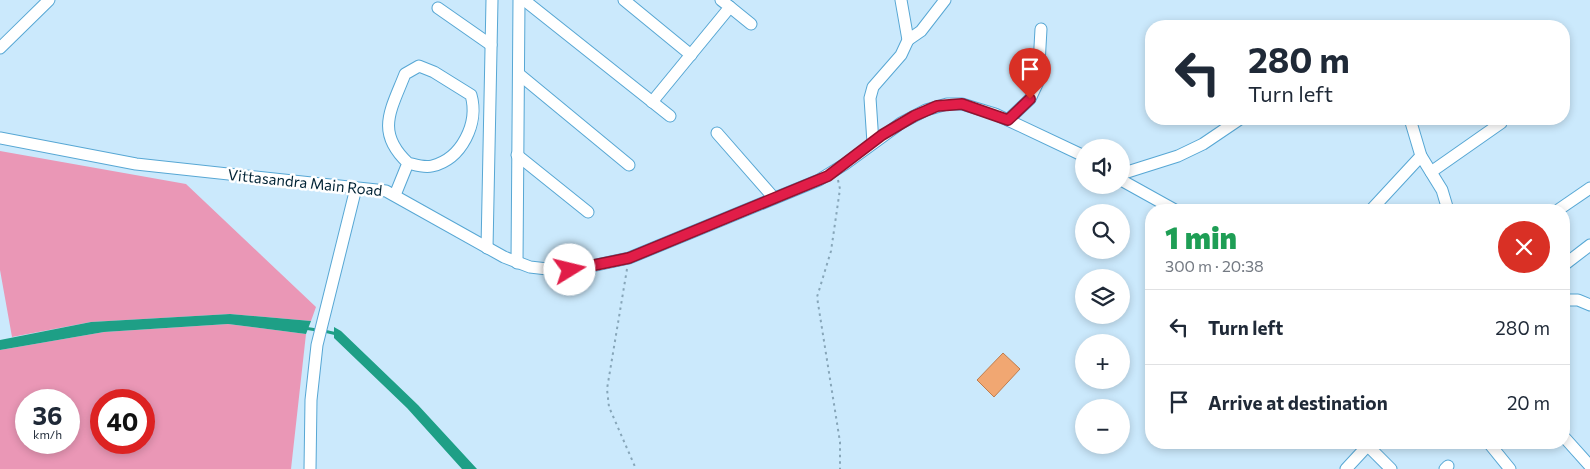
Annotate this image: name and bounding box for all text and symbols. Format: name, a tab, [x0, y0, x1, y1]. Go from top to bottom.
text: 280 m	[1248, 37, 1350, 80]
icon: left	[1165, 40, 1230, 105]
pin	[1009, 48, 1051, 99]
icon: arrive	[1016, 55, 1044, 83]
text: Turn left	[1248, 80, 1333, 107]
map controls	[1075, 139, 1130, 454]
button: sound	[1075, 139, 1130, 194]
street label: Vittasandra Main Road	[227, 165, 383, 199]
button: search	[1075, 204, 1130, 259]
text: 1 min	[1165, 218, 1237, 255]
button: close	[1498, 221, 1550, 273]
position arrow	[543, 243, 595, 295]
text: 300 m · 20:38	[1165, 256, 1264, 275]
button: layers	[1075, 269, 1130, 324]
icon: left	[1165, 313, 1193, 341]
text: Turn left	[1208, 316, 1283, 339]
text: 280 m	[1495, 316, 1550, 339]
button: +	[1075, 334, 1130, 389]
icon: arrive	[1165, 388, 1193, 416]
speed limit sign: 40	[90, 389, 155, 454]
text: Arrive at destination	[1208, 391, 1388, 414]
text: 20 m	[1507, 391, 1550, 414]
button: −	[1075, 399, 1130, 454]
text: 36	[33, 400, 63, 430]
text: km/h	[33, 427, 62, 441]

